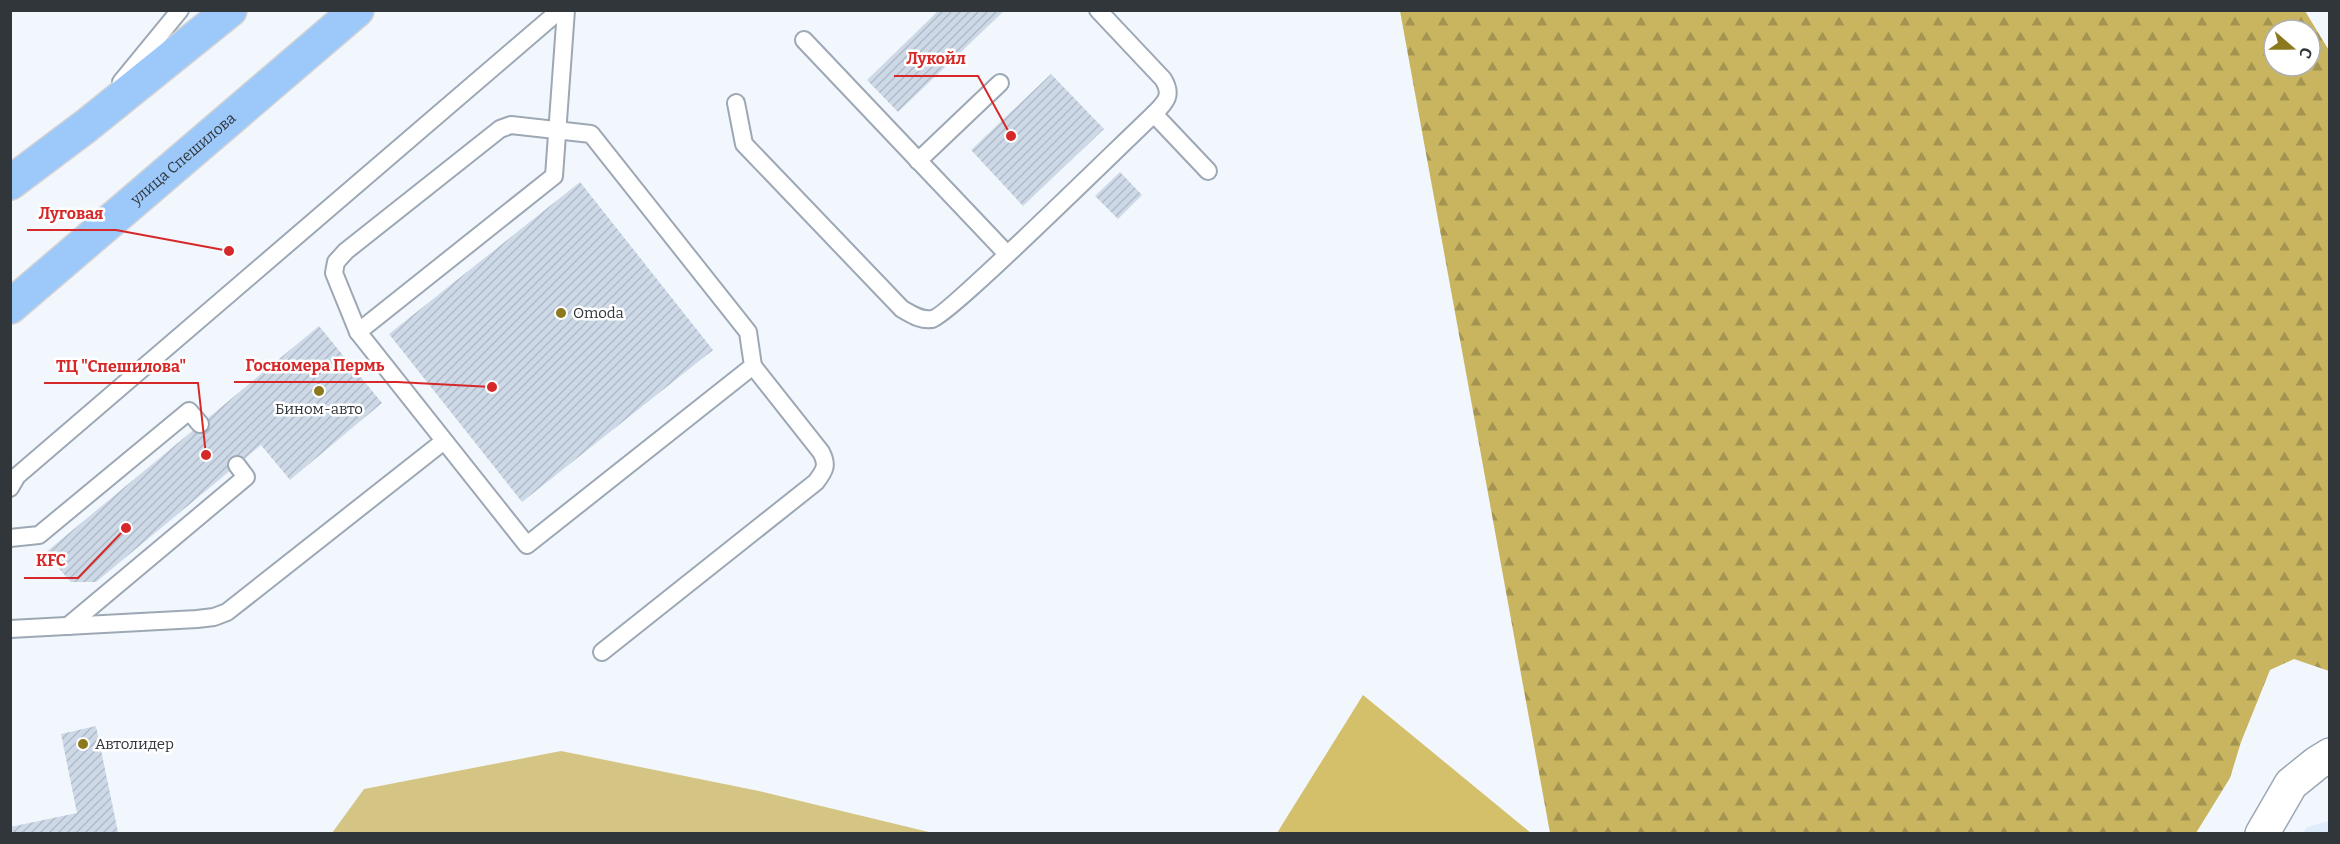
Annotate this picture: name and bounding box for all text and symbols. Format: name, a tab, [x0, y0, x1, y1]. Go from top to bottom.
north arrow	[2262, 18, 2322, 78]
callout: Лукойл	[894, 42, 978, 76]
text: С	[2295, 45, 2316, 61]
text: Лукойл	[906, 49, 966, 68]
street label: улица Спешилова	[126, 109, 239, 209]
callout: Луговая	[27, 196, 116, 230]
text: Луговая	[39, 204, 103, 223]
place label: Omoda	[573, 304, 624, 322]
marker: Omoda	[554, 306, 568, 320]
callout: Госномера Пермь	[234, 348, 397, 382]
callout: ТЦ "Спешилова"	[44, 349, 198, 383]
text: Госномера Пермь	[246, 356, 385, 375]
text: ТЦ "Спешилова"	[56, 357, 186, 376]
marker: Бином-авто	[312, 384, 326, 398]
place label: Бином-авто	[275, 400, 363, 418]
callout: KFC	[24, 544, 78, 578]
text: KFC	[36, 551, 66, 570]
place label: Автолидер	[95, 735, 174, 753]
marker: Автолидер	[76, 737, 90, 751]

